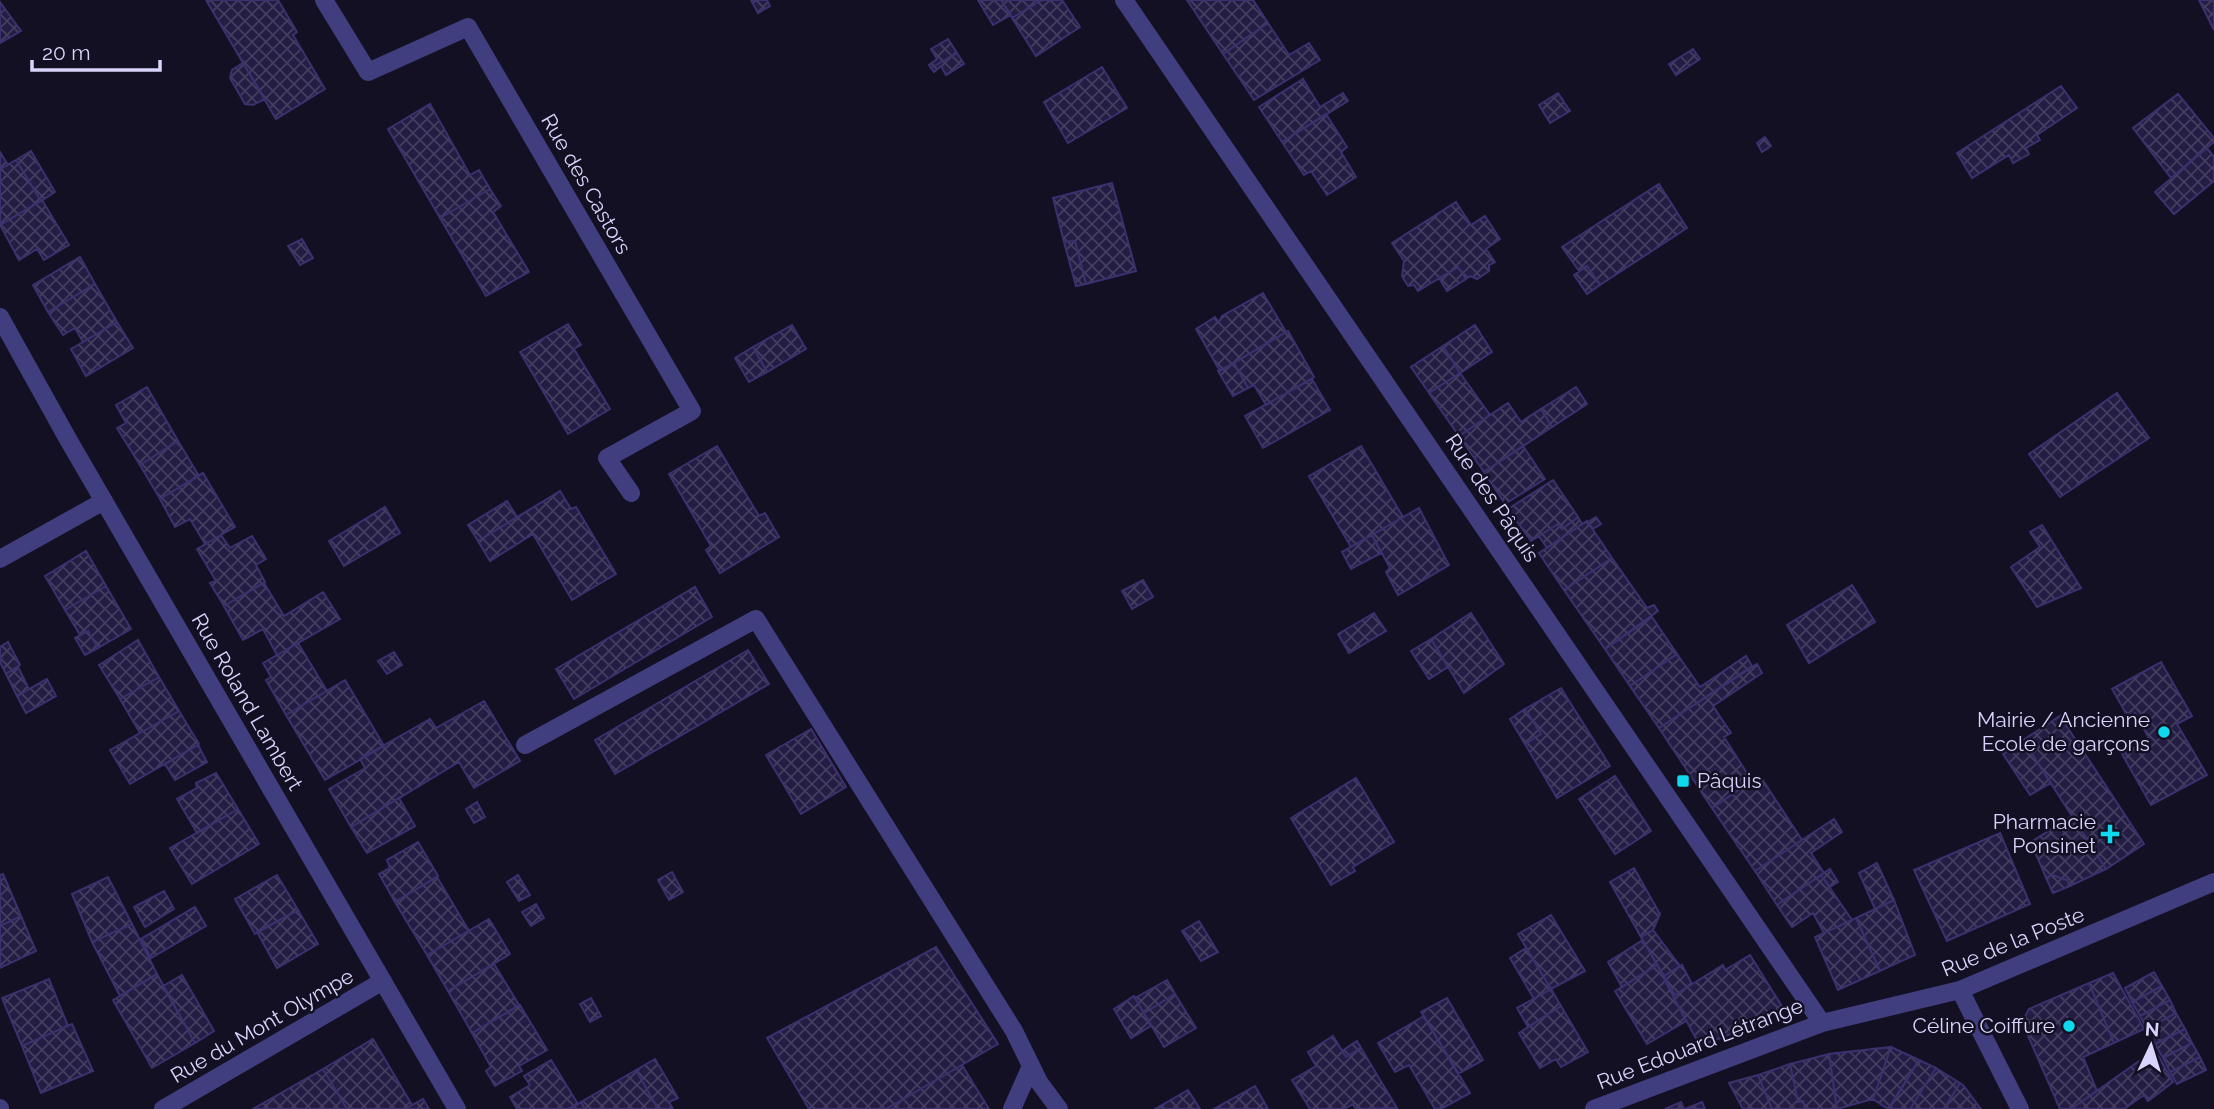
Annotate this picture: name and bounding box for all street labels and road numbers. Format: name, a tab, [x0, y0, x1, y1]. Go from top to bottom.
street label: Rue des Castors	[536, 109, 637, 258]
street label: Rue des Pâquis	[1440, 429, 1544, 567]
street label: Rue Roland Lambert	[187, 609, 308, 795]
street label: Rue de la Poste	[1938, 902, 2088, 982]
street label: Rue du Mont Olympe	[166, 963, 358, 1088]
street label: Rue Edouard Létrange	[1593, 993, 1806, 1094]

